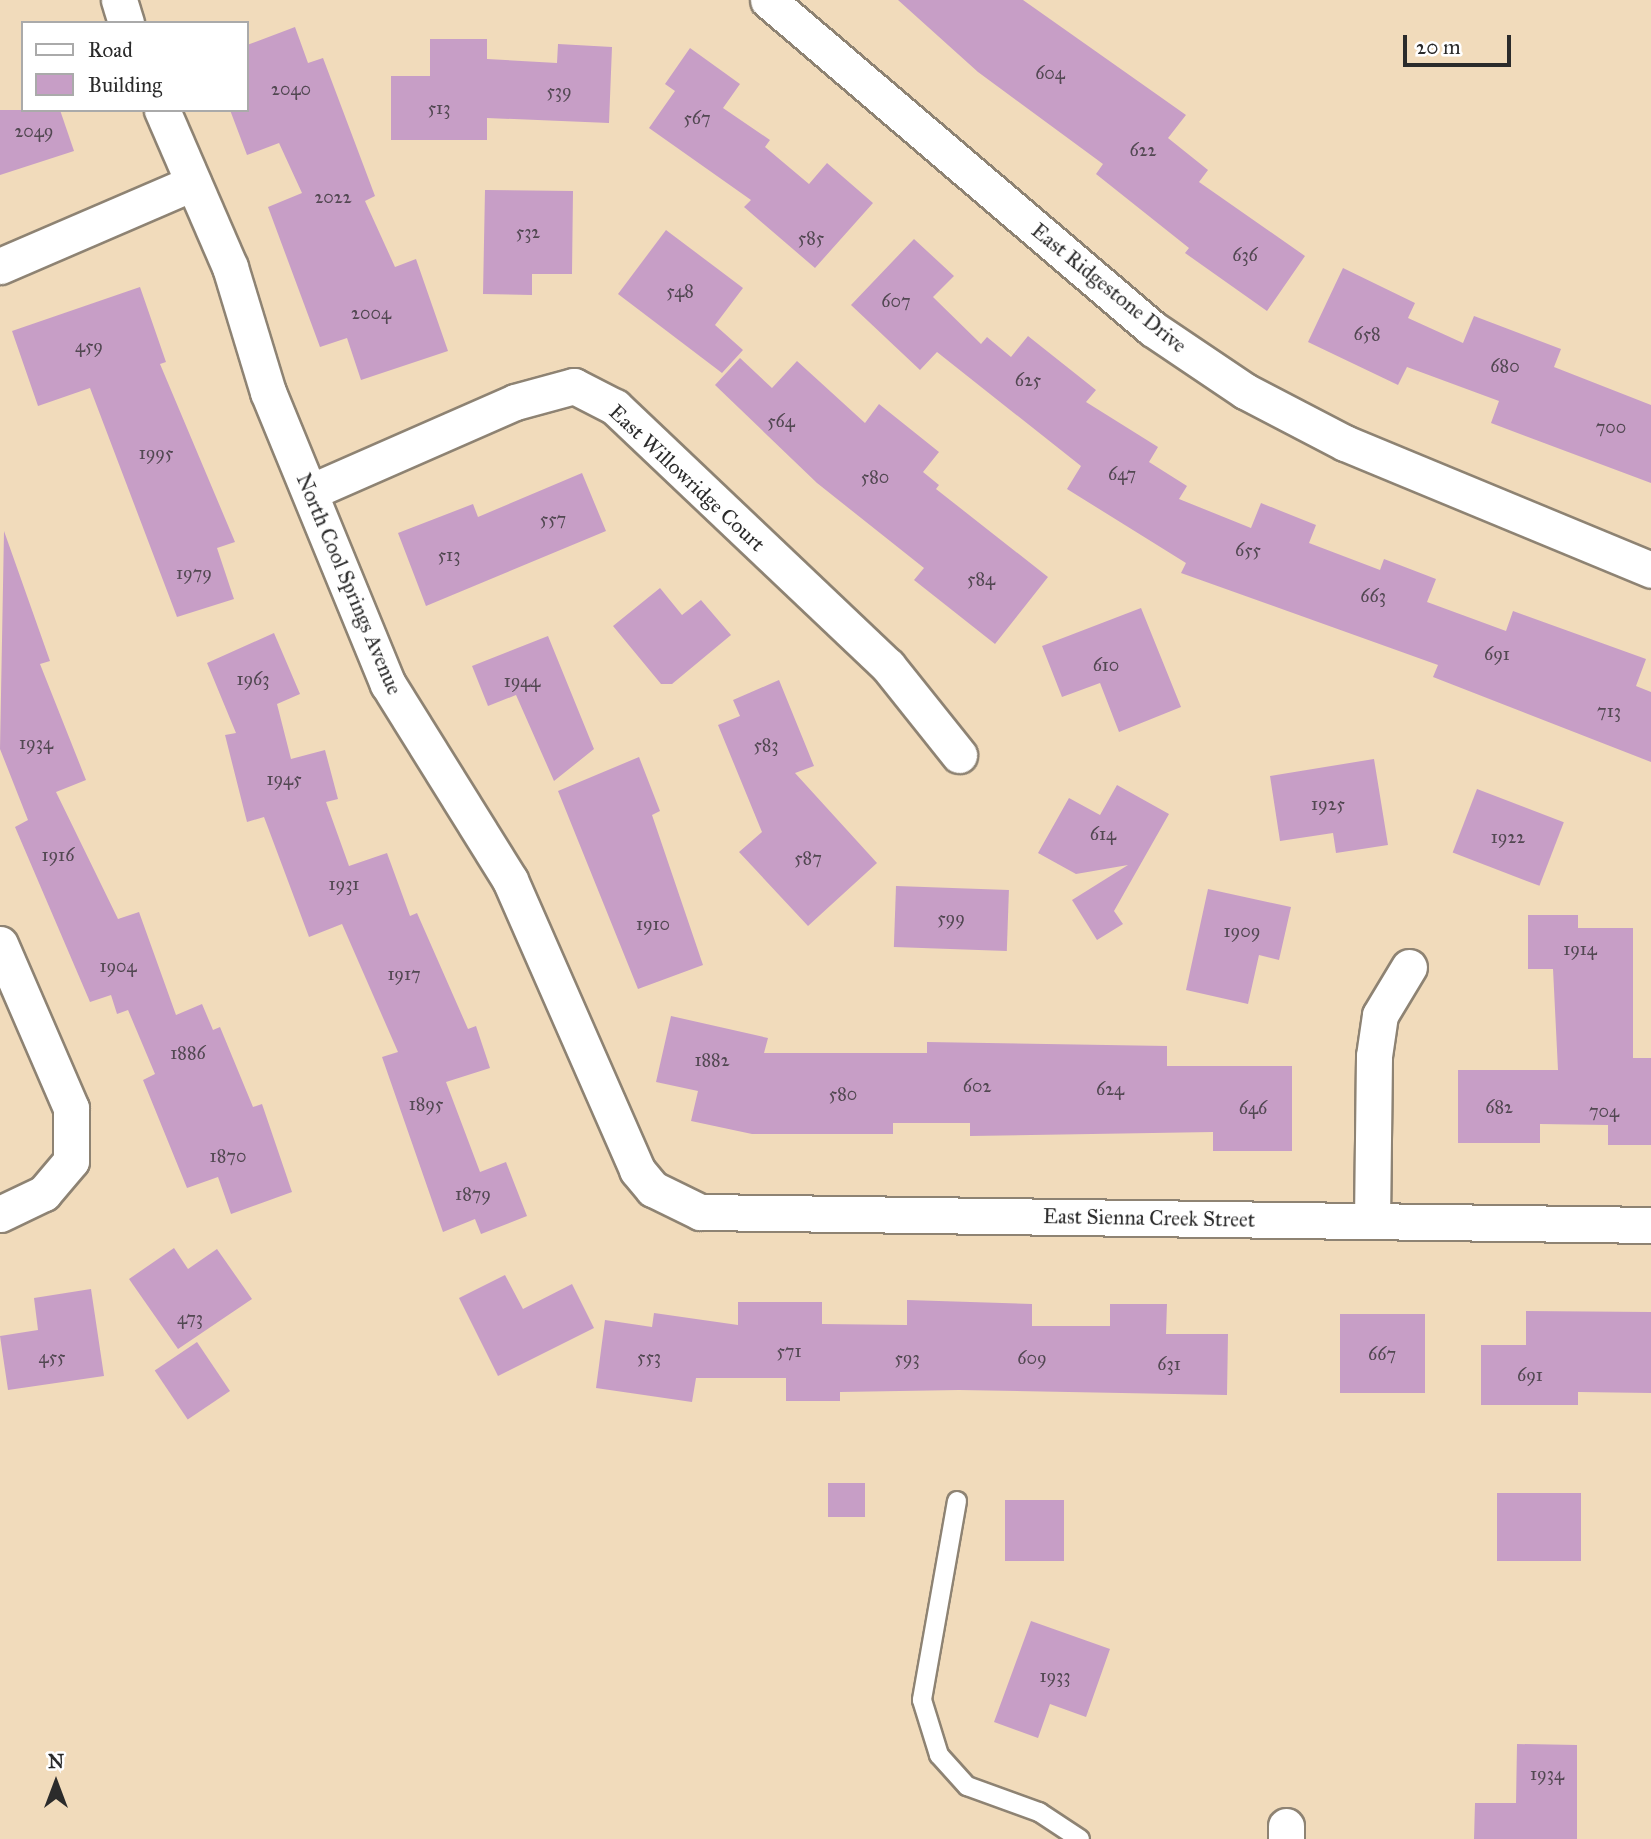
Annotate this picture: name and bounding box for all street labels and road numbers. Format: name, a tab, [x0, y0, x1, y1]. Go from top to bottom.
street label: East Ridgestone Drive	[1026, 218, 1192, 358]
street label: East Willowridge Court	[604, 399, 770, 557]
street label: North Cool Springs Avenue	[291, 470, 407, 698]
street label: East Sienna Creek Street	[1043, 1204, 1255, 1232]

